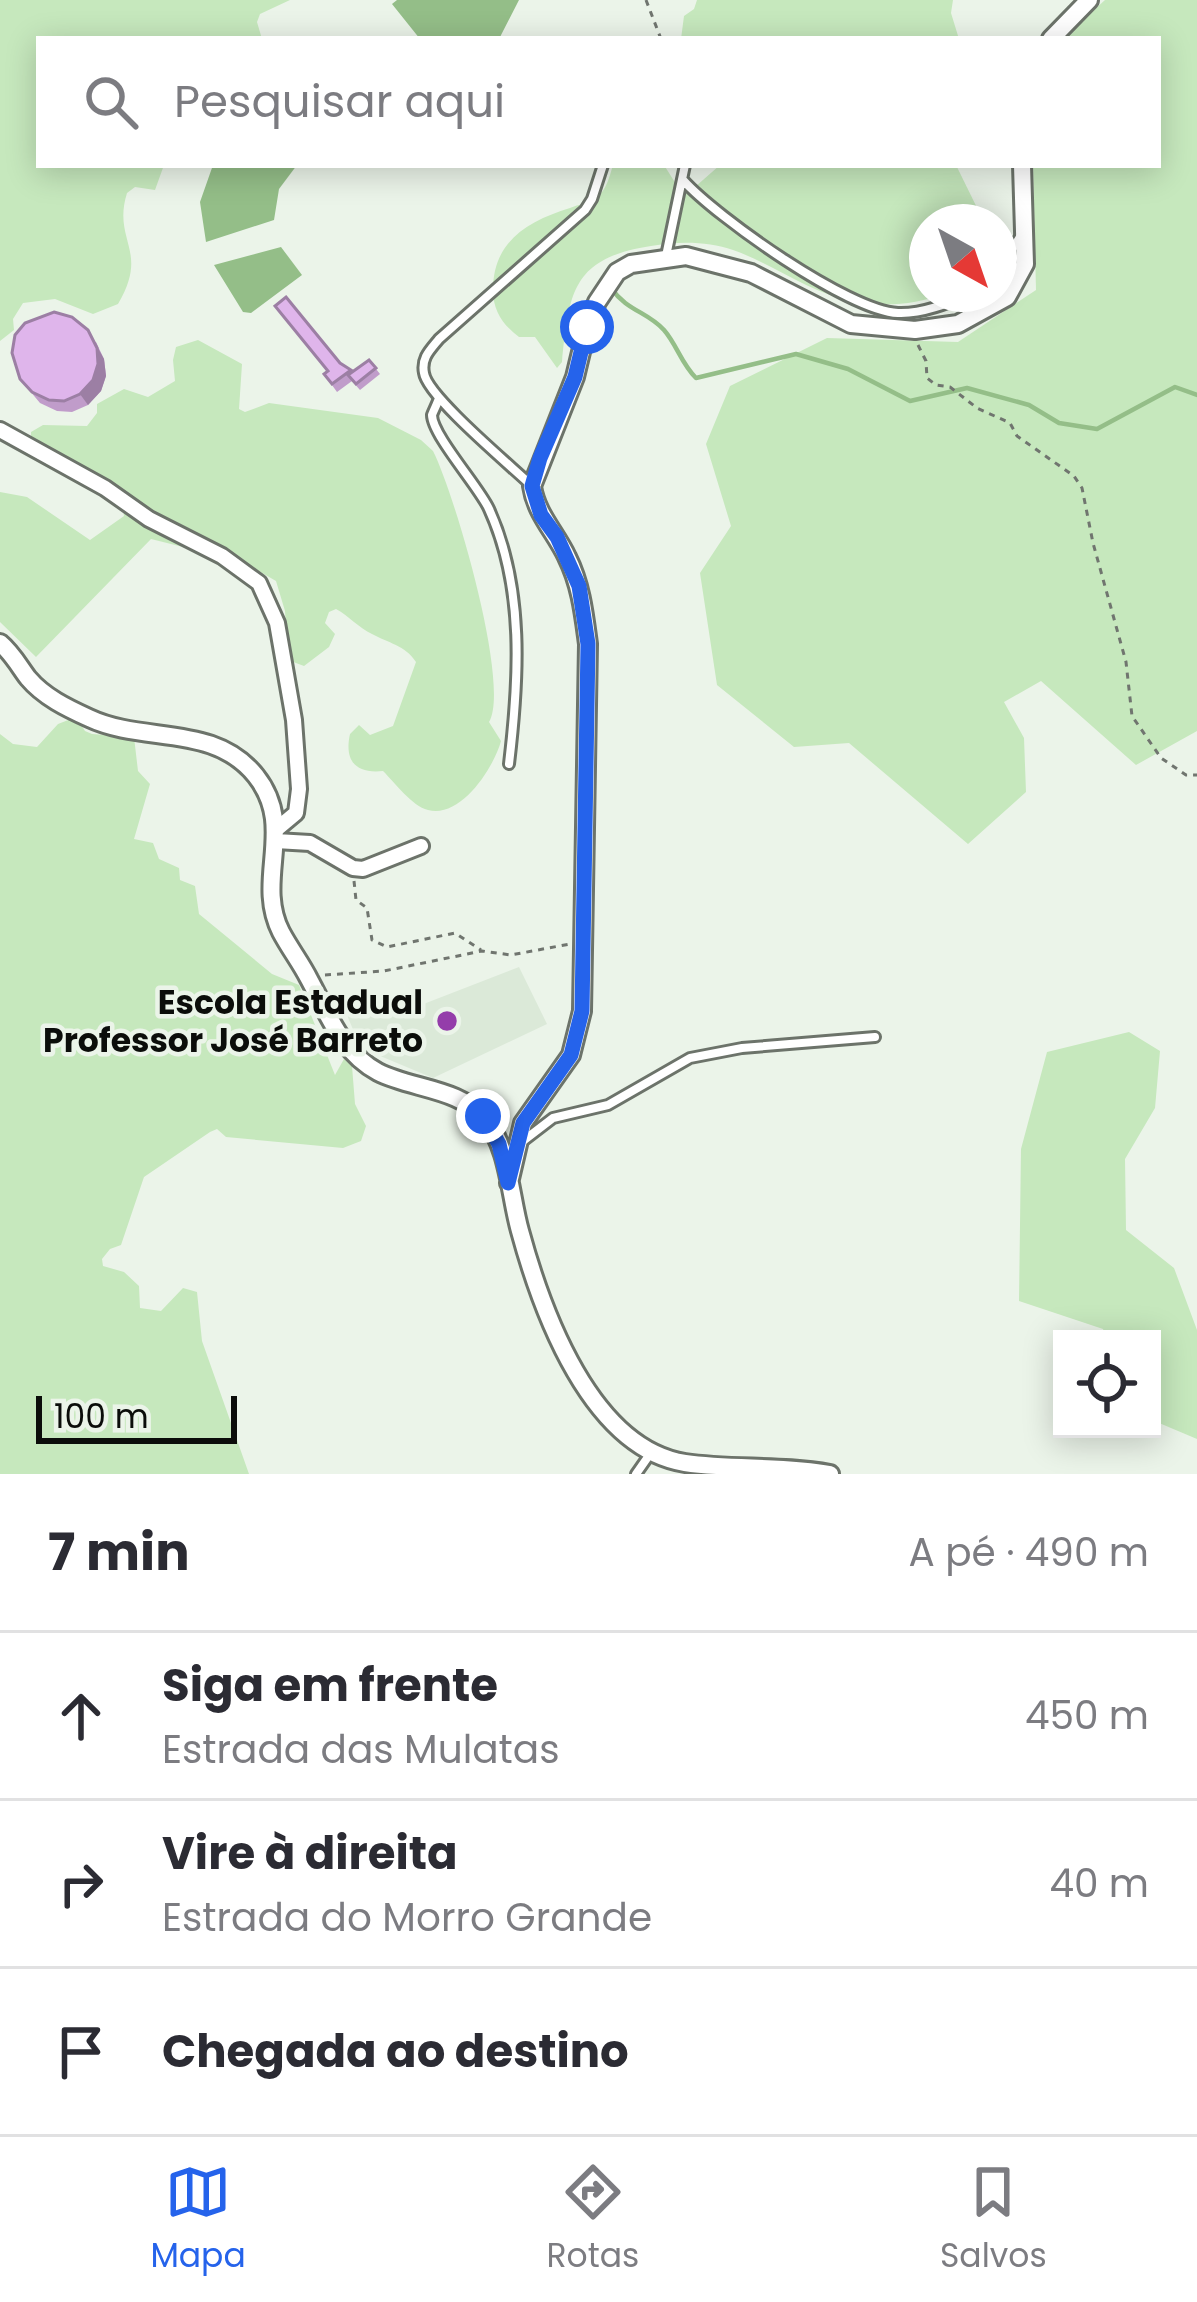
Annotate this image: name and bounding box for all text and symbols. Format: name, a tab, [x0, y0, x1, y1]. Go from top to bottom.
search box	[36, 36, 1161, 168]
icon: search	[78, 69, 144, 135]
text: Pesquisar aqui	[174, 70, 505, 133]
north arrow	[909, 204, 1017, 312]
route start	[560, 300, 614, 354]
place label: Escola Estadual Professor José Barreto	[43, 979, 423, 1064]
marker: Escola Estadual Professor José Barreto	[434, 1008, 460, 1034]
route end	[456, 1089, 510, 1143]
map controls	[1053, 1330, 1161, 1438]
button: locate	[1053, 1330, 1161, 1438]
scale bar	[36, 1390, 237, 1443]
text: 100 m	[54, 1393, 149, 1440]
text: 7 min	[48, 1516, 190, 1588]
text: A pé · 490 m	[908, 1525, 1149, 1580]
text: Siga em frente	[162, 1654, 498, 1717]
icon: ahead	[48, 1683, 114, 1749]
text: 450 m	[1025, 1688, 1149, 1743]
text: Estrada das Mulatas	[162, 1722, 560, 1777]
text: Vire à direita	[162, 1822, 458, 1885]
icon: right	[48, 1851, 114, 1917]
text: 40 m	[1049, 1856, 1149, 1911]
text: Estrada do Morro Grande	[162, 1890, 652, 1945]
icon: arrive	[48, 2019, 114, 2085]
text: Chegada ao destino	[162, 2020, 629, 2083]
tab: Mapa	[150, 2159, 246, 2281]
tab: Rotas	[546, 2159, 639, 2281]
tab: Salvos	[940, 2159, 1047, 2281]

